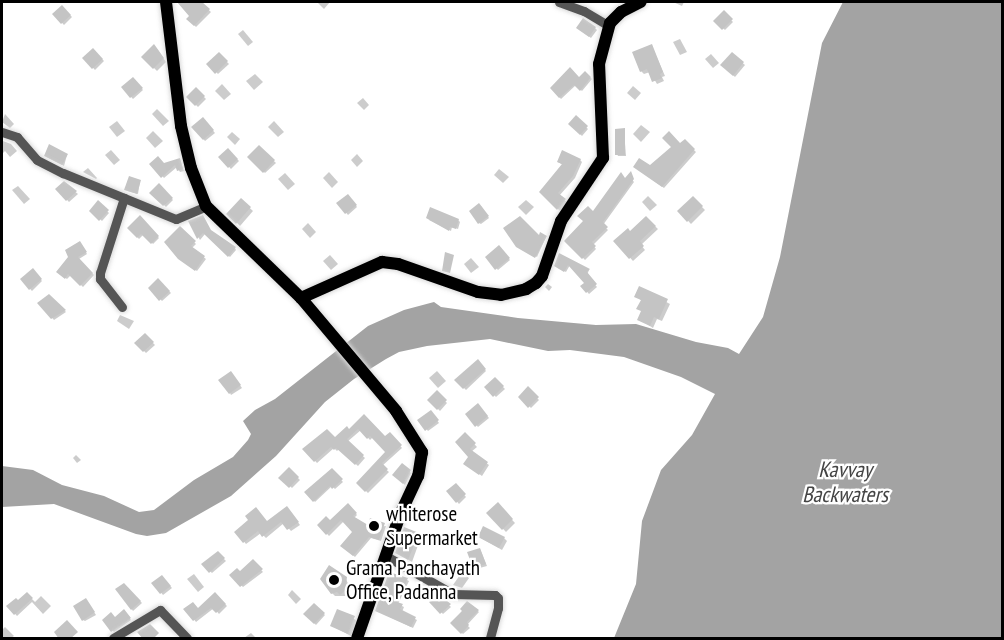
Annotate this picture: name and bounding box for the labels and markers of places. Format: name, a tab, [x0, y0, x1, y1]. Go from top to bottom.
place label: whiterose Supermarket	[386, 501, 478, 551]
marker: whiterose Supermarket	[367, 519, 381, 533]
place label: Grama Panchayath Office, Padanna	[346, 555, 480, 605]
marker: Grama Panchayath Office, Padanna	[327, 573, 341, 587]

